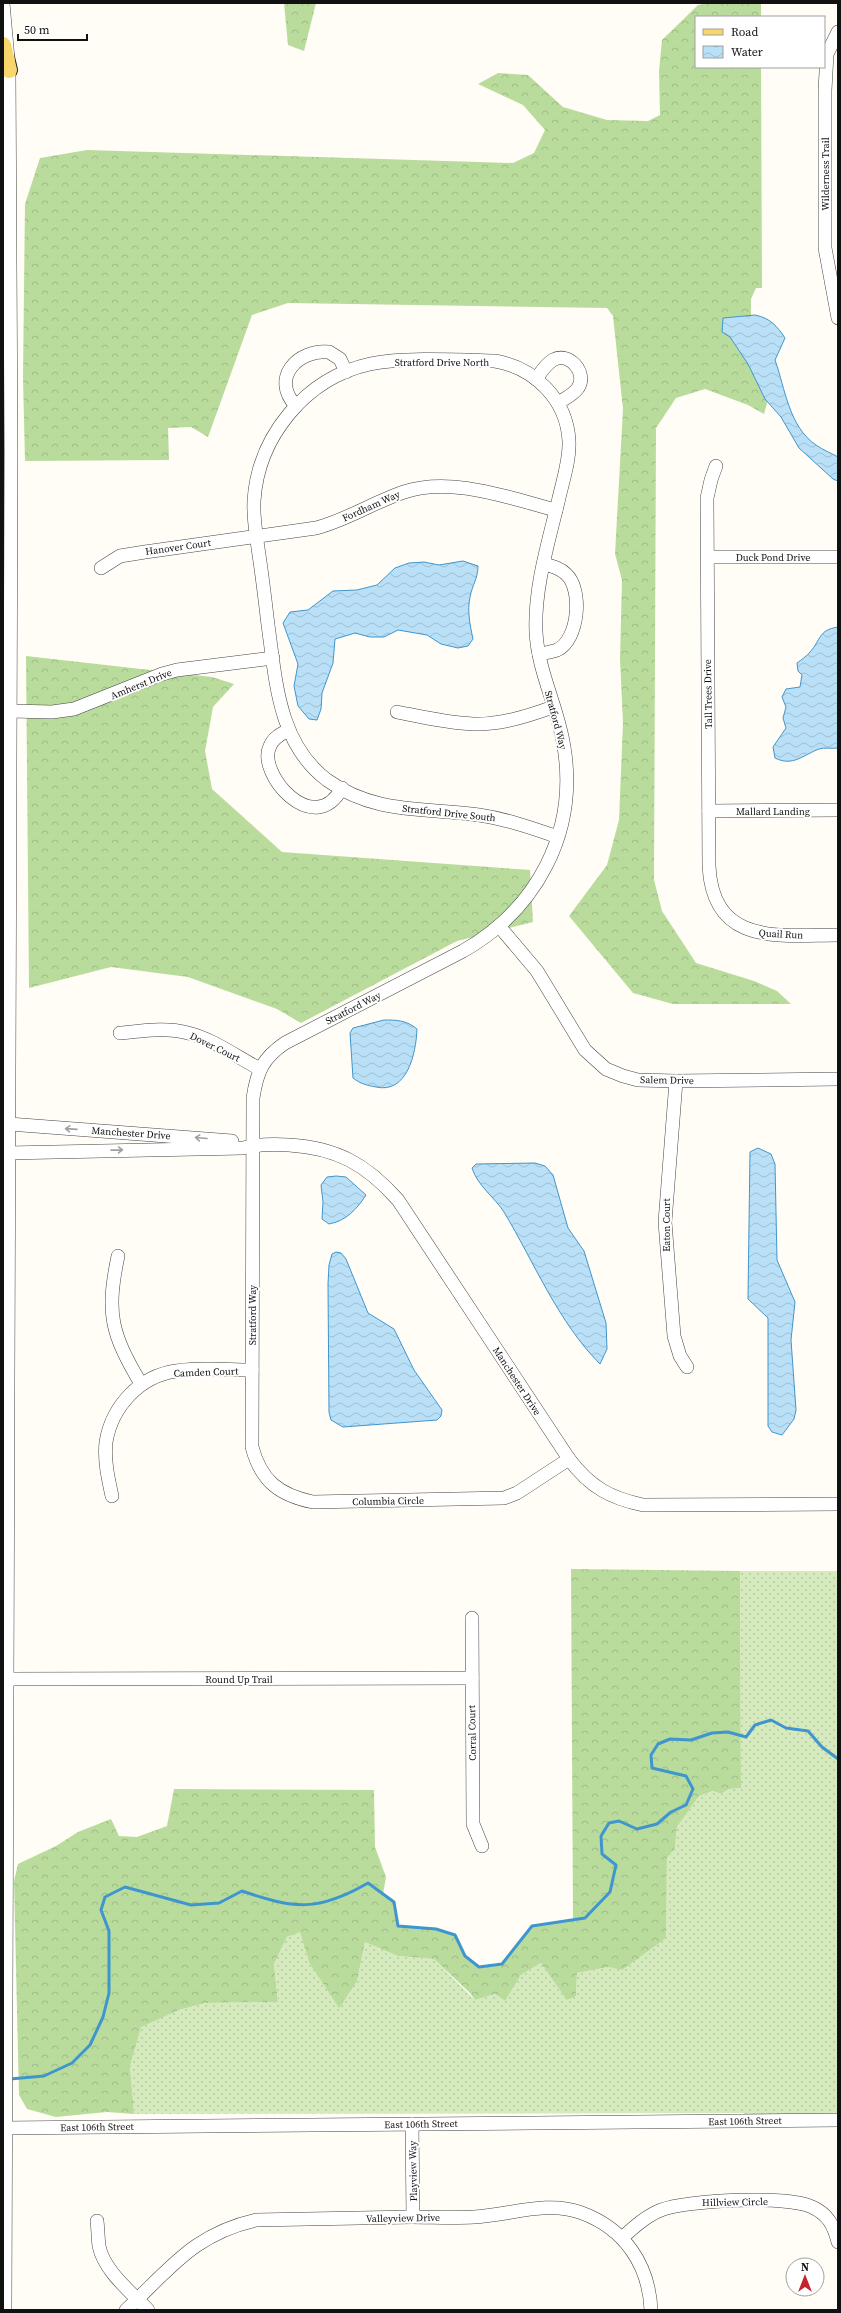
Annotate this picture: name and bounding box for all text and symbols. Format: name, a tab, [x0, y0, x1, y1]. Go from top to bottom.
scale bar	[18, 16, 87, 42]
legend	[695, 16, 825, 68]
text: 50 m	[24, 22, 50, 38]
text: Road	[731, 24, 758, 40]
text: Water	[731, 44, 763, 60]
street label: Wilderness Trail	[819, 137, 832, 211]
street label: Stratford Drive North	[395, 356, 489, 369]
street label: Fordham Way	[340, 487, 403, 525]
street label: Hanover Court	[144, 536, 212, 558]
street label: Duck Pond Drive	[736, 551, 810, 564]
street label: Tall Trees Drive	[701, 659, 715, 729]
street label: Amherst Drive	[108, 666, 174, 702]
street label: Stratford Way	[542, 689, 570, 752]
street label: Stratford Drive South	[402, 802, 496, 824]
street label: Mallard Landing	[736, 805, 810, 818]
street label: Quail Run	[758, 926, 804, 942]
street label: Stratford Way	[323, 988, 384, 1028]
street label: Dover Court	[188, 1029, 243, 1065]
street label: Salem Drive	[640, 1073, 694, 1087]
street label: Manchester Drive	[91, 1124, 171, 1142]
one-way arrow	[65, 1125, 78, 1132]
one-way arrow	[195, 1134, 208, 1141]
one-way arrow	[110, 1146, 123, 1154]
street label: Eaton Court	[660, 1198, 673, 1252]
street label: Stratford Way	[246, 1284, 259, 1345]
street label: Manchester Drive	[490, 1344, 544, 1418]
street label: Camden Court	[173, 1364, 239, 1380]
street label: Columbia Circle	[352, 1494, 424, 1508]
street label: Round Up Trail	[205, 1673, 273, 1686]
street label: Corral Court	[465, 1704, 479, 1761]
street label: East 106th Street	[708, 2114, 783, 2128]
street label: East 106th Street	[384, 2117, 459, 2131]
street label: East 106th Street	[60, 2120, 135, 2134]
street label: Playview Way	[406, 2140, 420, 2201]
street label: Hillview Circle	[702, 2195, 768, 2209]
street label: Valleyview Drive	[366, 2211, 440, 2225]
north arrow	[785, 2257, 825, 2297]
text: N	[801, 2260, 809, 2275]

